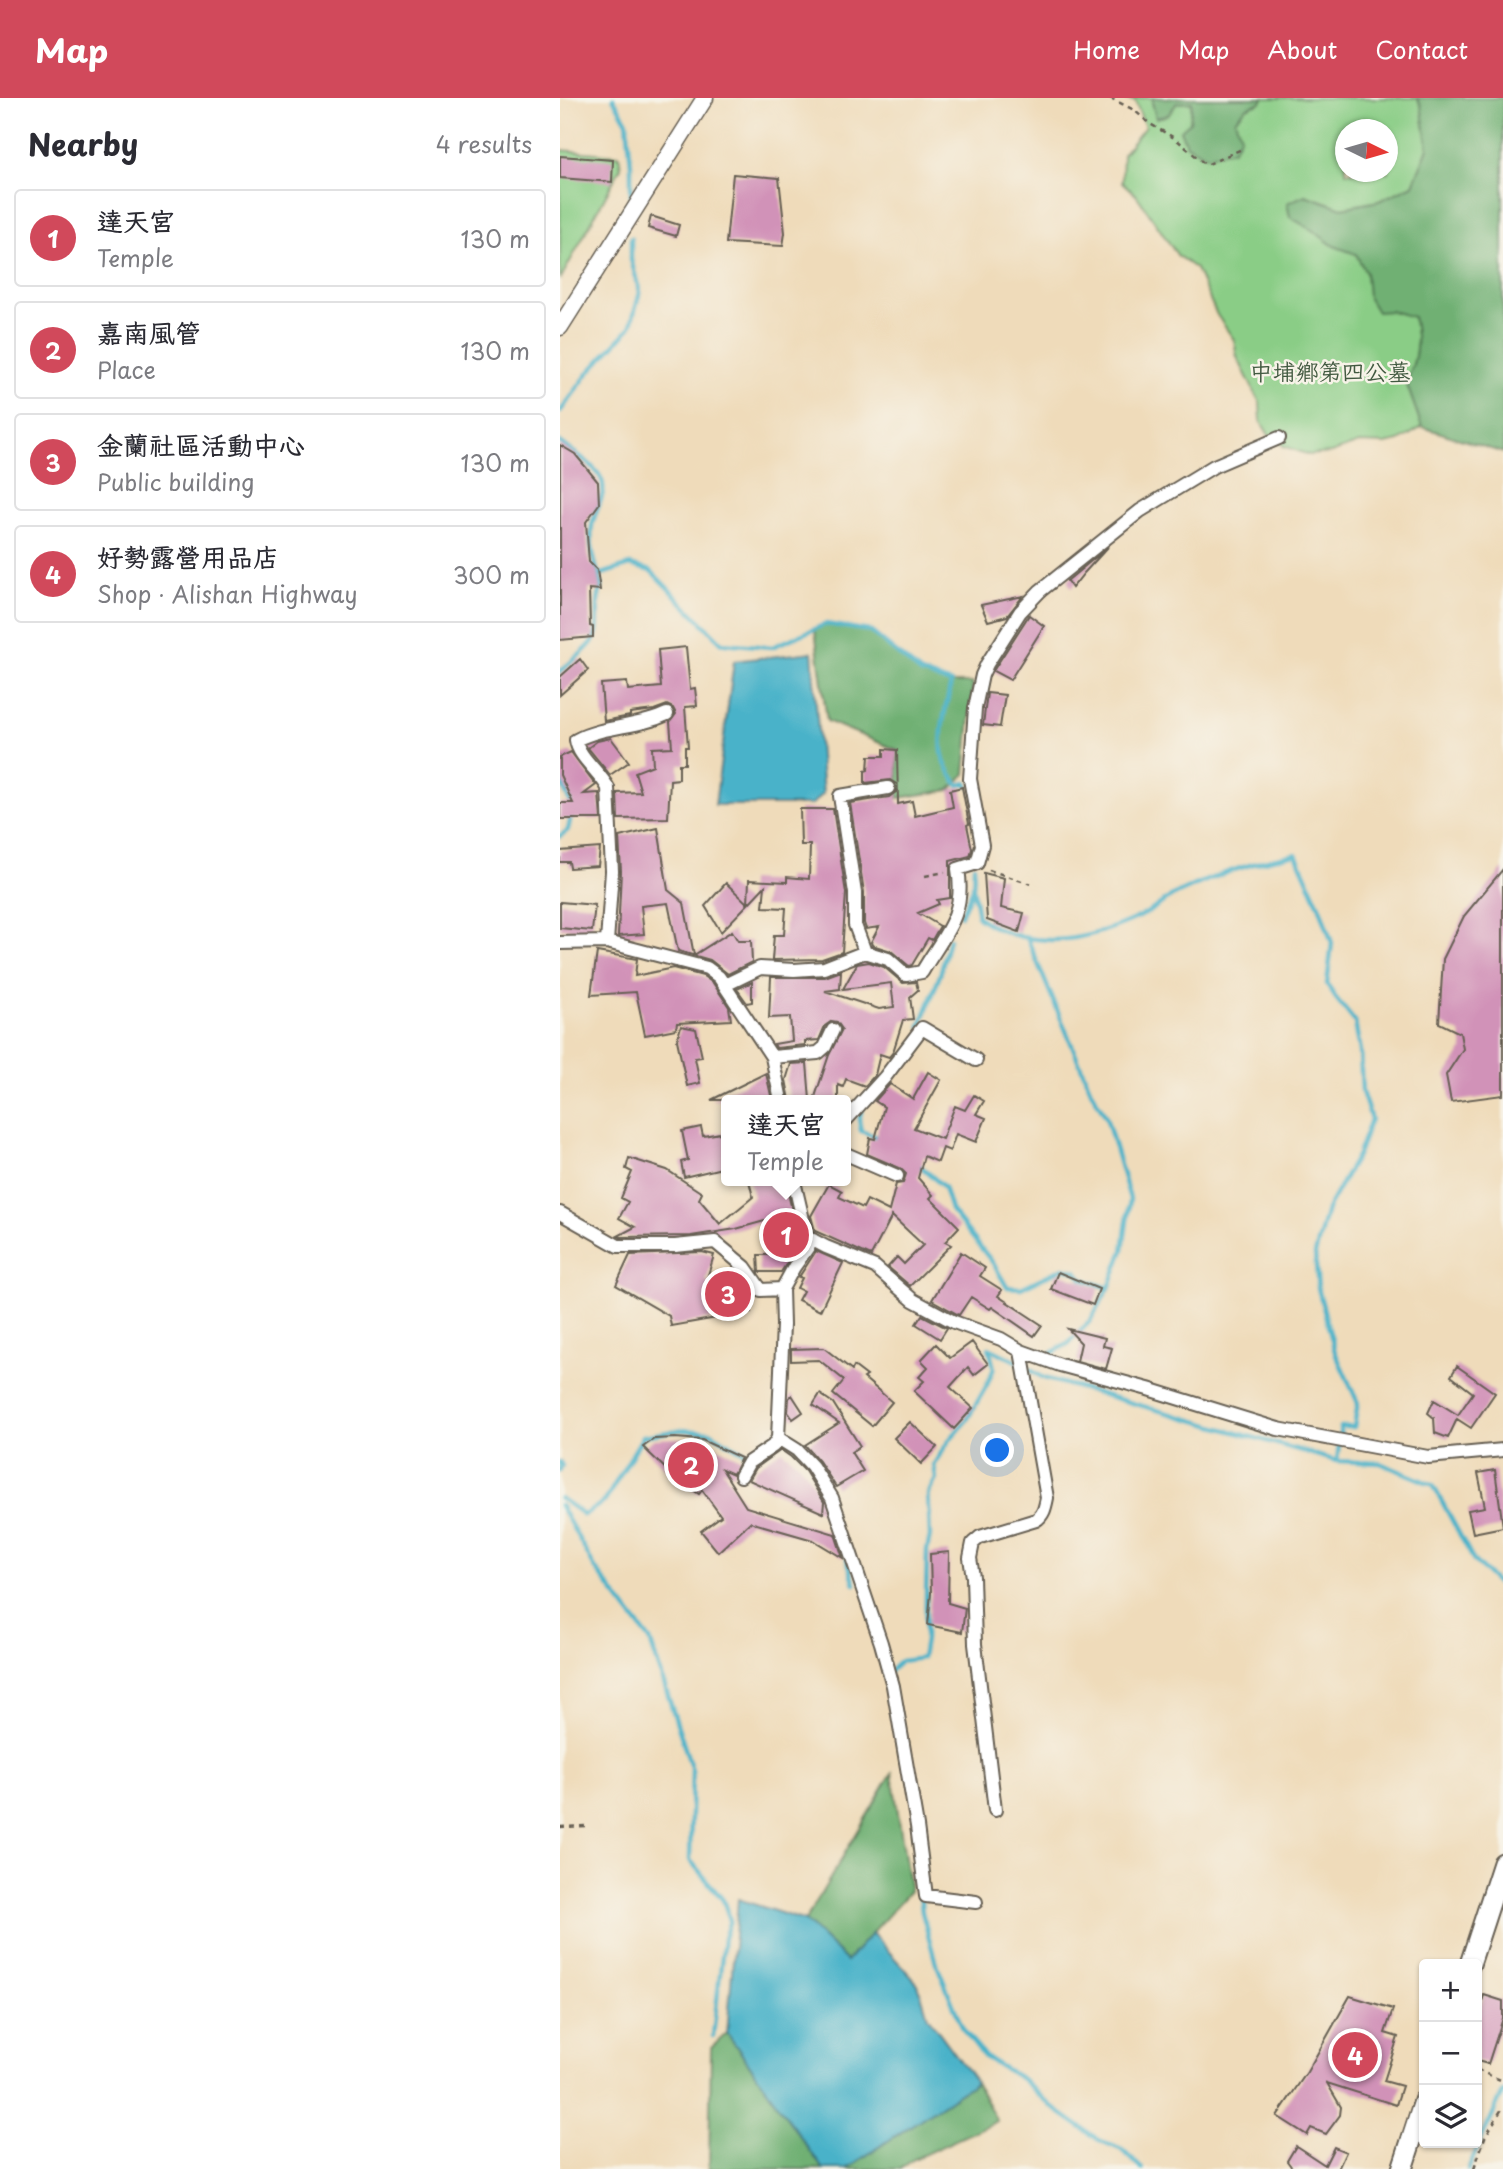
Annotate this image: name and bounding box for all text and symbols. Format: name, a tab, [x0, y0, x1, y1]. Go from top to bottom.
text: Map	[35, 24, 108, 74]
text: Home	[1073, 31, 1140, 67]
text: Map	[1178, 31, 1229, 67]
text: About	[1267, 31, 1337, 67]
text: Contact	[1375, 31, 1468, 67]
north arrow	[1335, 119, 1398, 182]
text: Nearby	[28, 121, 138, 166]
text: 4 results	[436, 126, 532, 161]
text: 達天宮	[97, 201, 175, 240]
text: 1	[48, 221, 59, 256]
text: 130 m	[460, 221, 530, 256]
text: Temple	[97, 240, 174, 275]
text: 嘉南風管	[97, 313, 201, 352]
text: 2	[45, 333, 61, 368]
text: 130 m	[460, 333, 530, 368]
text: Place	[97, 352, 156, 387]
park label: 中埔鄉第四公墓	[1250, 353, 1411, 388]
text: 金蘭社區活動中心	[97, 425, 305, 464]
text: 3	[45, 445, 61, 480]
text: 130 m	[460, 445, 530, 480]
text: Public building	[97, 464, 254, 499]
text: 好勢露營用品店	[97, 537, 279, 576]
text: 4	[45, 557, 61, 592]
text: 300 m	[453, 557, 530, 592]
text: Shop · Alishan Highway	[97, 576, 357, 611]
popup	[721, 1095, 851, 1186]
text: 達天宮	[747, 1104, 825, 1143]
text: Temple	[747, 1143, 824, 1178]
pin: 1	[763, 1209, 809, 1261]
pin: 3	[705, 1268, 751, 1320]
your location	[980, 1433, 1014, 1467]
pin: 2	[668, 1439, 714, 1491]
map controls	[1419, 1959, 1482, 2148]
button: +	[1419, 1959, 1482, 2022]
button: −	[1419, 2022, 1482, 2085]
pin: 4	[1332, 2029, 1378, 2081]
button: layers	[1419, 2085, 1482, 2148]

